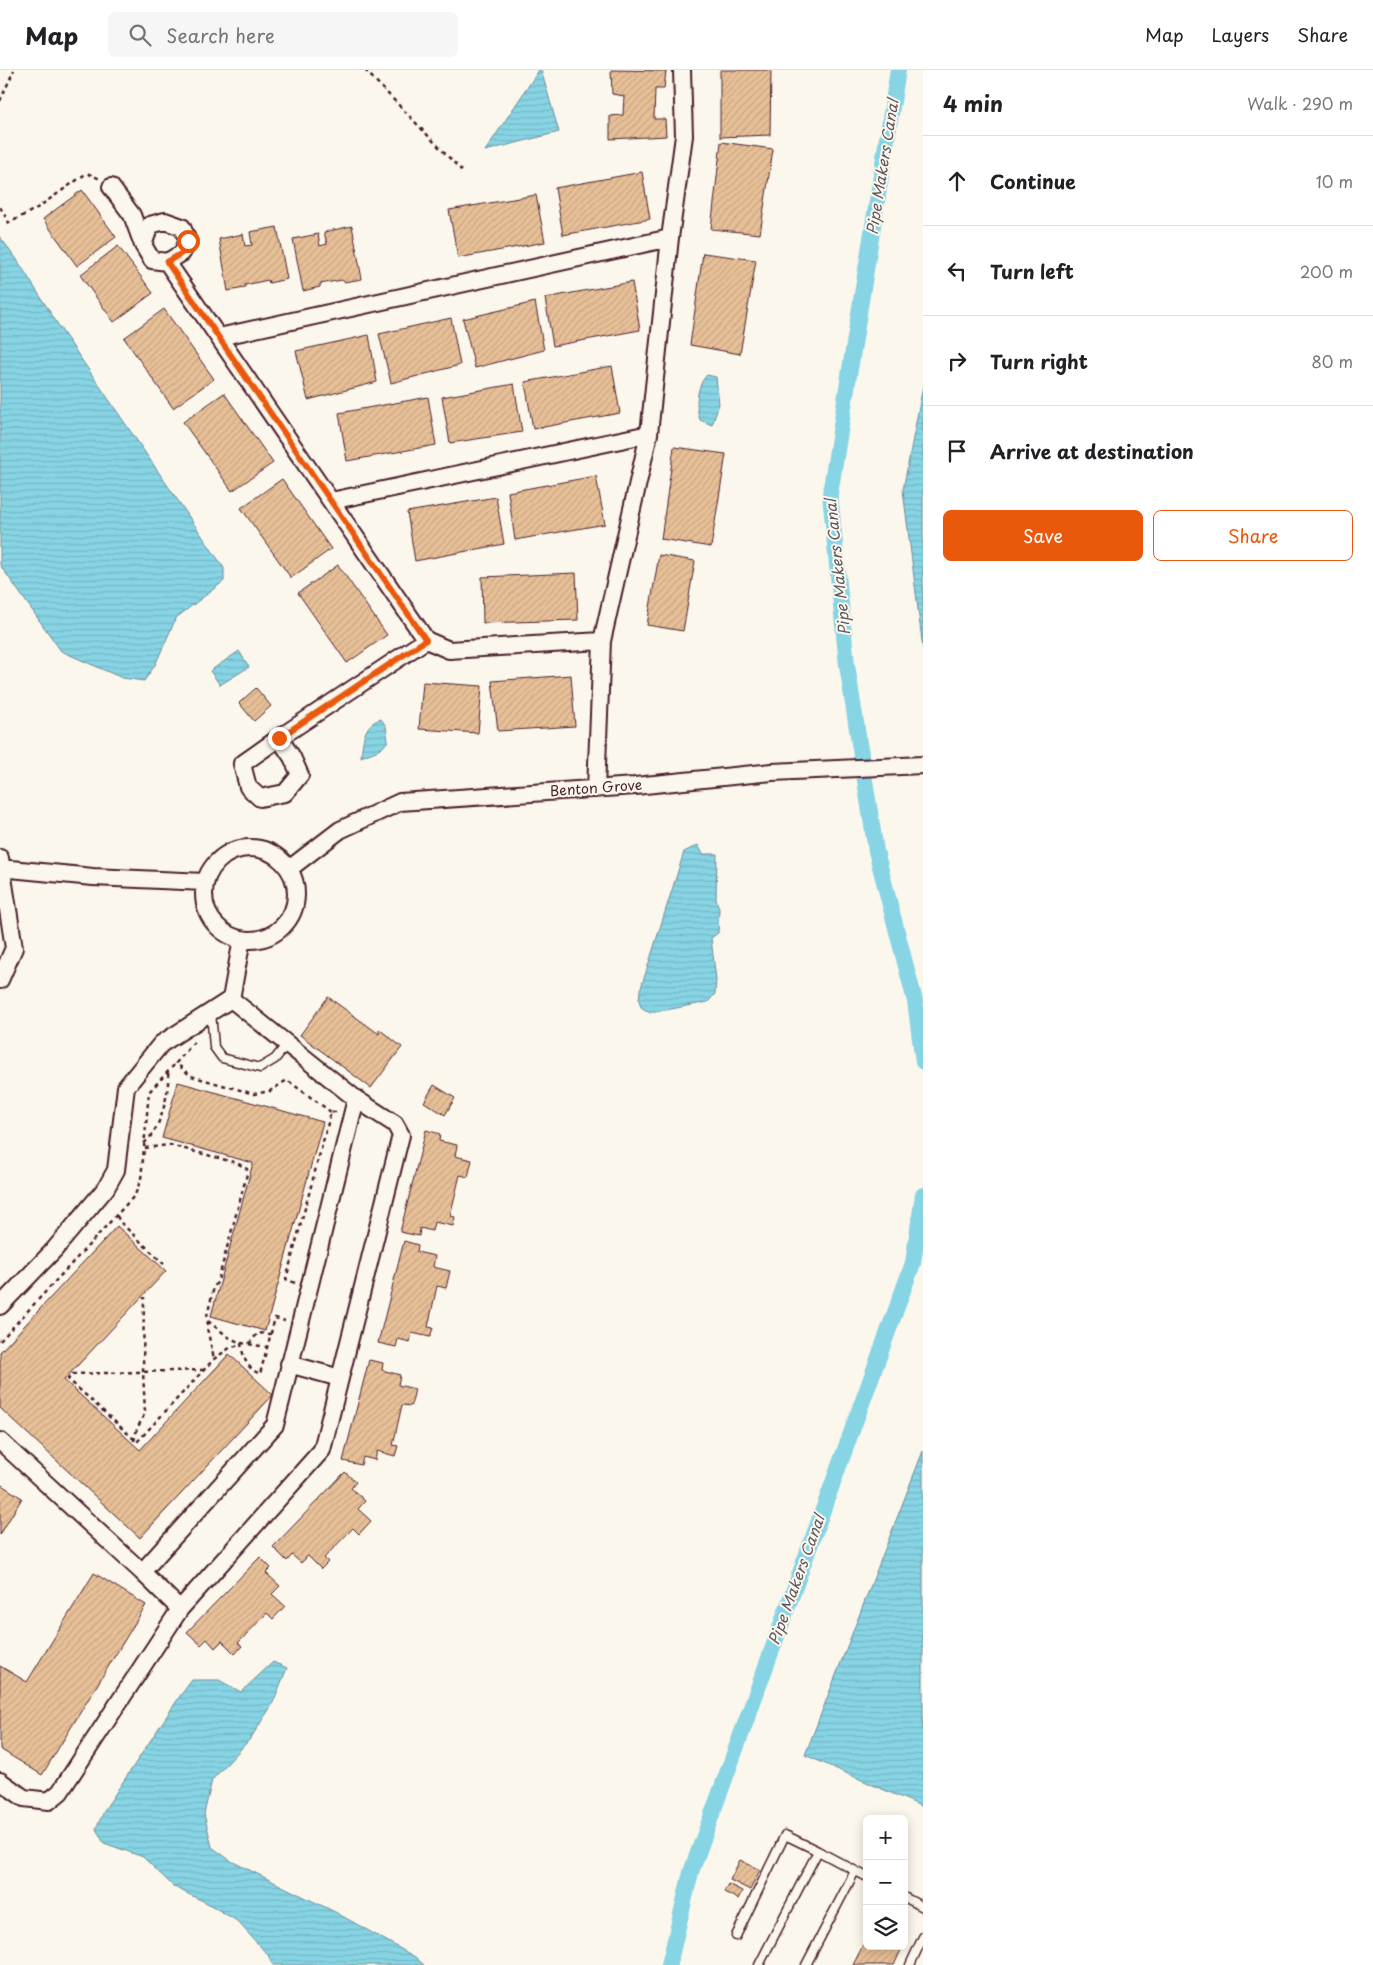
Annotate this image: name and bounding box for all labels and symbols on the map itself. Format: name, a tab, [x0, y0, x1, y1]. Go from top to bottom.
water label: Pipe Makers Canal	[859, 95, 904, 236]
route start	[177, 230, 200, 253]
water label: Pipe Makers Canal	[818, 495, 855, 636]
route end	[268, 727, 291, 750]
street label: Benton Grove	[549, 774, 643, 801]
water label: Pipe Makers Canal	[761, 1509, 831, 1648]

